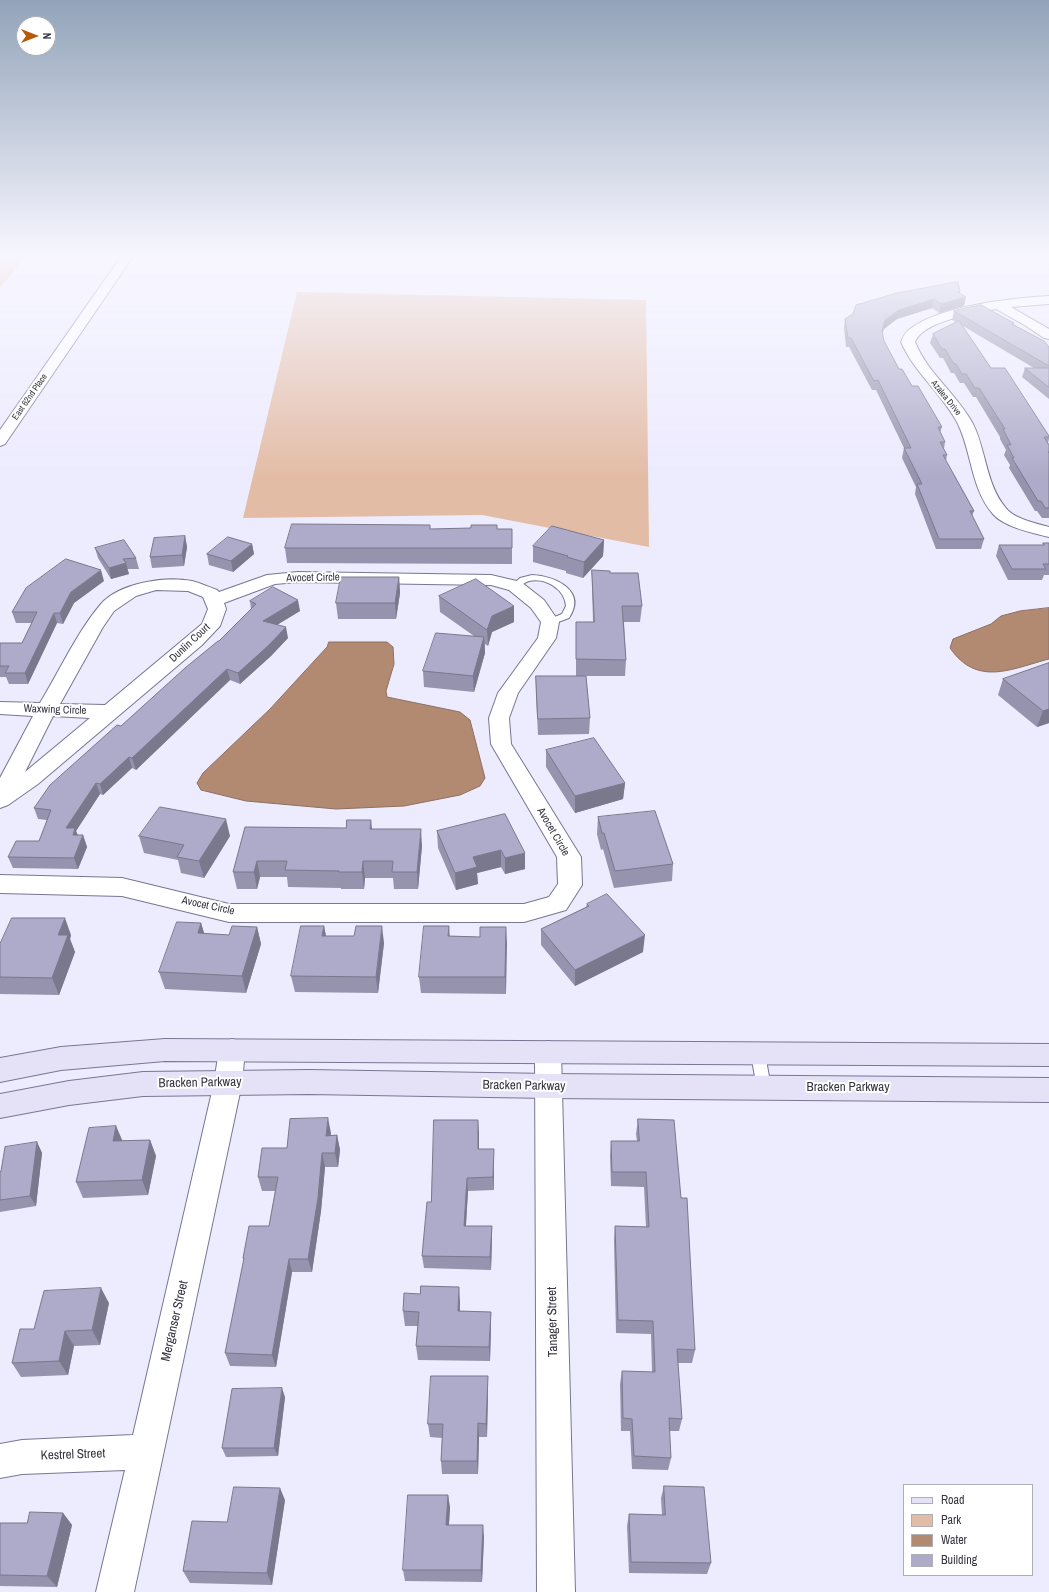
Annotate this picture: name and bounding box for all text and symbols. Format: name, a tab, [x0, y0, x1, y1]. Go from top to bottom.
north arrow	[16, 16, 56, 56]
text: N	[40, 33, 54, 39]
street label: East 62nd Place	[10, 372, 50, 422]
street label: Azalea Drive	[929, 378, 963, 418]
street label: Avocet Circle	[286, 571, 340, 585]
street label: Dunlin Court	[167, 621, 213, 665]
street label: Waxwing Circle	[23, 702, 87, 718]
street label: Avocet Circle	[534, 806, 572, 858]
street label: Avocet Circle	[180, 894, 236, 918]
street label: Bracken Parkway	[158, 1074, 242, 1092]
street label: Bracken Parkway	[482, 1077, 566, 1095]
street label: Bracken Parkway	[807, 1080, 889, 1096]
street label: Merganser Street	[158, 1279, 192, 1363]
street label: Tanager Street	[545, 1287, 561, 1357]
street label: Kestrel Street	[40, 1446, 106, 1464]
legend	[903, 1484, 1033, 1576]
text: Road	[941, 1492, 965, 1508]
text: Park	[941, 1512, 961, 1528]
text: Water	[941, 1532, 967, 1548]
text: Building	[941, 1552, 977, 1568]

